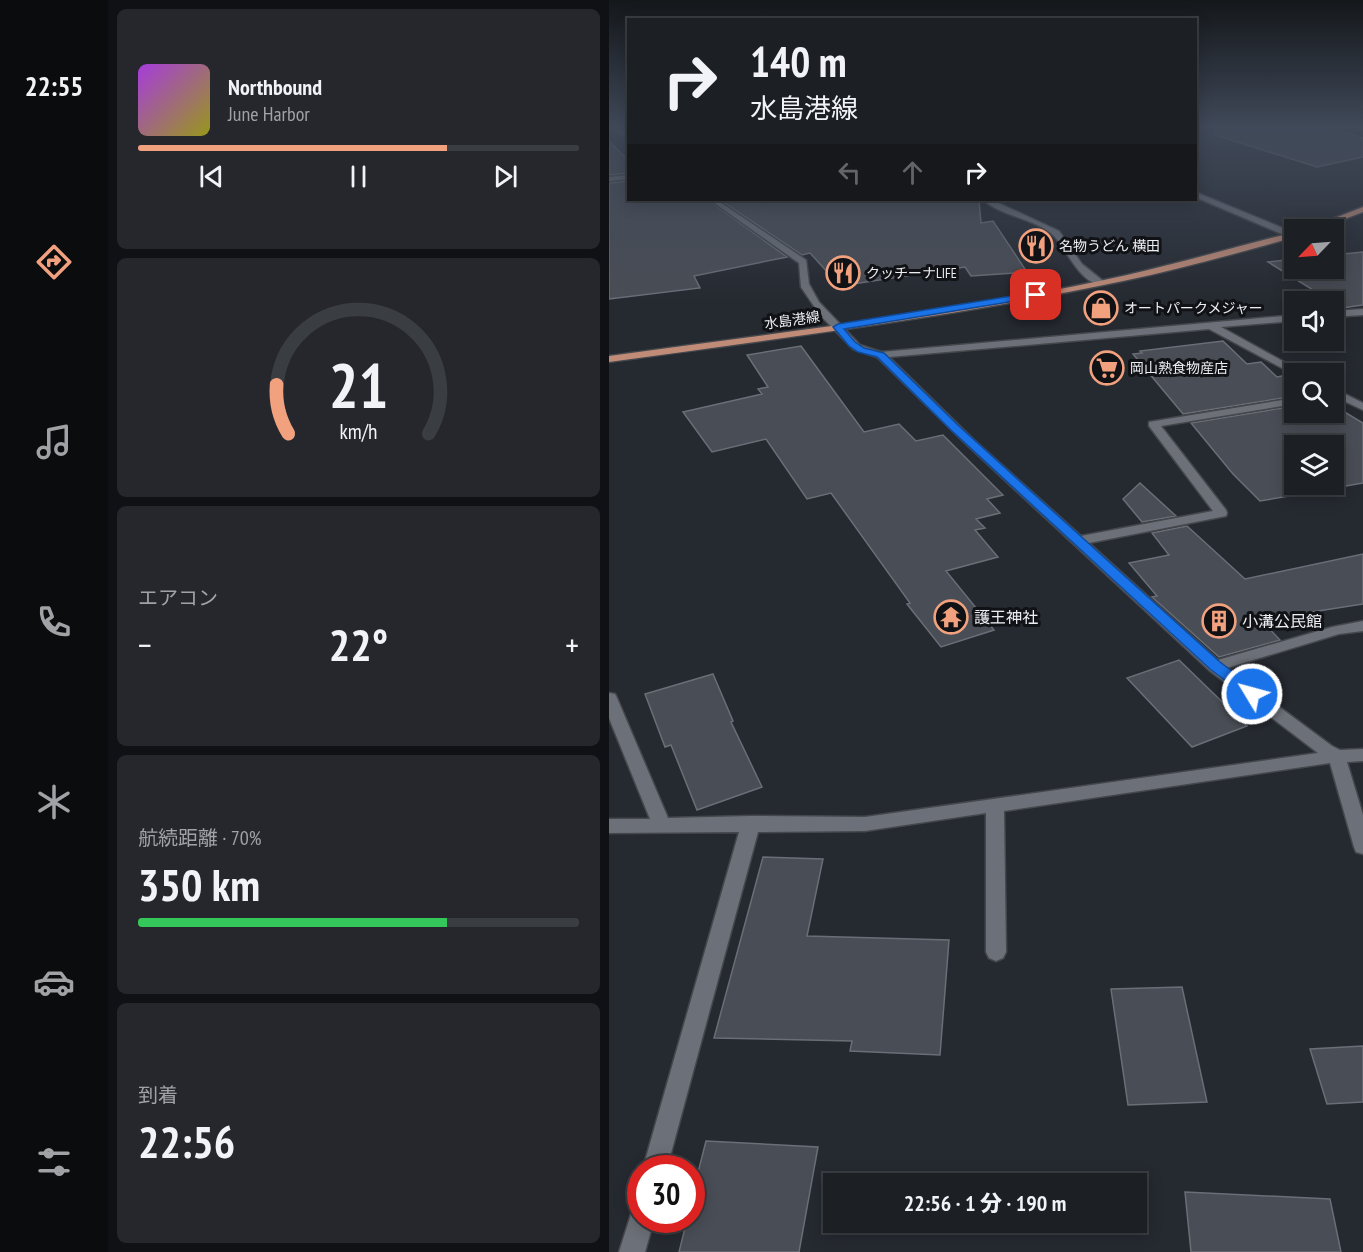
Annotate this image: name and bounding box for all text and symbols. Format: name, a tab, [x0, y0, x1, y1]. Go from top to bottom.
text: 140 m	[750, 34, 847, 89]
icon: right	[651, 42, 729, 120]
text: 22:55	[25, 69, 83, 103]
text: Northbound	[228, 73, 322, 101]
text: 水島港線	[750, 91, 858, 125]
text: June Harbor	[228, 101, 310, 127]
icon: left	[833, 156, 866, 189]
icon: ahead	[896, 156, 929, 189]
icon: right	[959, 156, 992, 189]
icon: previous	[195, 160, 228, 193]
icon: pause	[342, 160, 375, 193]
icon: next	[489, 160, 522, 193]
north arrow	[1284, 219, 1344, 279]
map controls	[1284, 219, 1344, 495]
restaurant icon: 名物うどん 横田	[1018, 228, 1054, 264]
place label: 名物うどん 横田	[1059, 237, 1160, 255]
icon: directions	[33, 241, 75, 283]
restaurant icon: クッチーナLIFE	[825, 255, 861, 291]
place label: クッチーナLIFE	[866, 264, 957, 282]
pin	[1010, 269, 1061, 320]
icon: arrive	[1019, 278, 1052, 311]
shop icon: オートパークメジャー	[1083, 290, 1119, 326]
button: sound	[1284, 291, 1344, 351]
place label: オートパークメジャー	[1124, 299, 1263, 317]
street label: 水島港線	[763, 307, 821, 333]
text: 21	[329, 345, 388, 426]
supermarket icon: 岡山熟食物産店	[1089, 350, 1125, 386]
place label: 岡山熟食物産店	[1130, 359, 1228, 377]
button: search	[1284, 363, 1344, 423]
text: km/h	[339, 418, 378, 446]
icon: music	[33, 421, 75, 463]
button: layers	[1284, 435, 1344, 495]
text: エアコン	[138, 585, 218, 611]
temple icon: 護王神社	[933, 599, 969, 635]
icon: phone	[33, 601, 75, 643]
building icon: 小溝公民館	[1201, 603, 1237, 639]
place label: 護王神社	[974, 607, 1038, 627]
place label: 小溝公民館	[1242, 611, 1322, 631]
text: 22°	[329, 615, 388, 673]
text: −	[138, 623, 152, 666]
text: +	[565, 623, 579, 666]
position arrow	[1220, 662, 1284, 726]
icon: climate	[33, 781, 75, 823]
text: 航続距離 · 70%	[138, 825, 261, 851]
text: 350 km	[138, 855, 260, 913]
icon: car	[33, 961, 75, 1003]
text: 到着	[138, 1082, 178, 1108]
text: 22:56	[138, 1112, 235, 1170]
icon: filters	[33, 1141, 75, 1183]
speed limit sign: 30	[627, 1155, 705, 1233]
text: 22:56 · 1 分 · 190 m	[904, 1189, 1066, 1217]

